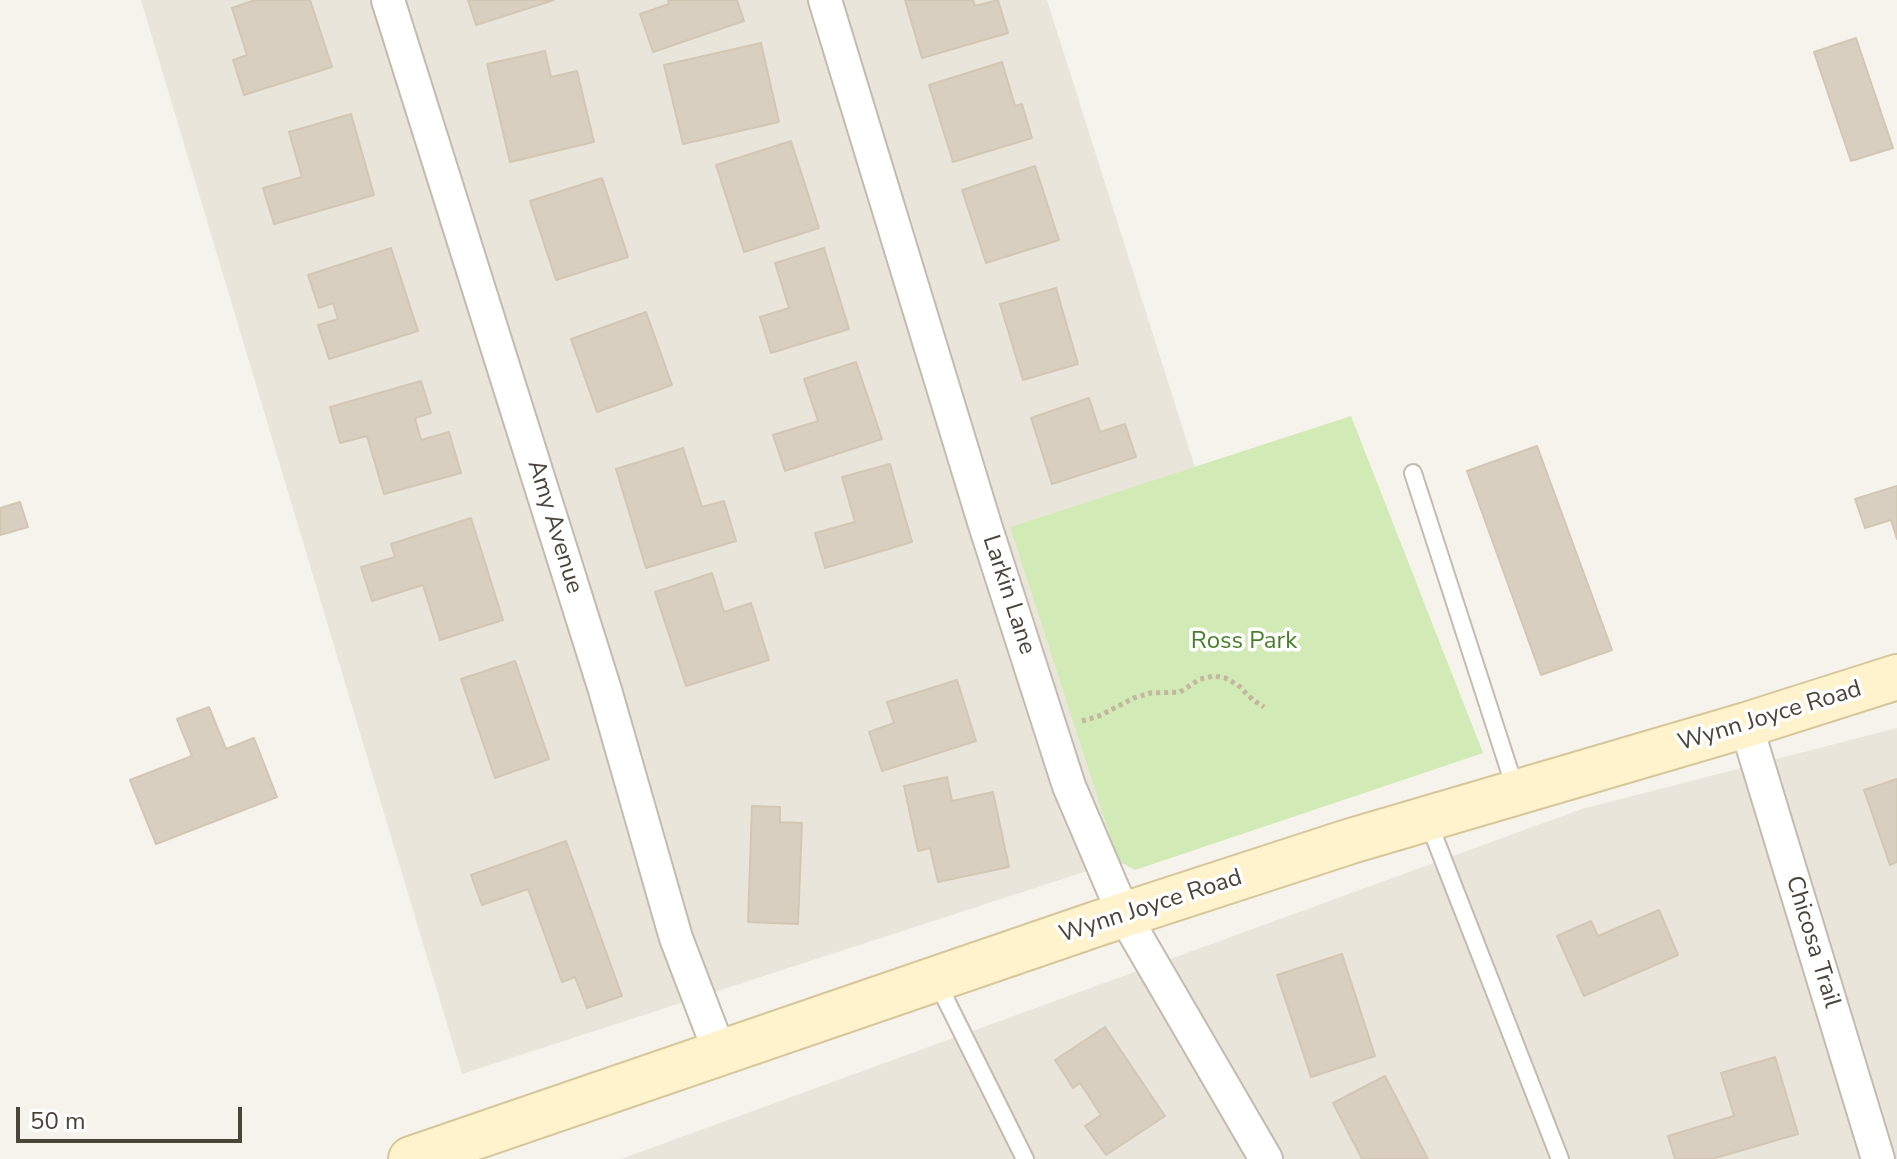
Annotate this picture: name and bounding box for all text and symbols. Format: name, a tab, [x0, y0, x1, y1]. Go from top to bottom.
street label: Amy Avenue	[520, 457, 588, 597]
street label: Larkin Lane	[975, 532, 1041, 658]
park label: Ross Park	[1191, 628, 1297, 656]
street label: Wynn Joyce Road	[1675, 675, 1865, 759]
street label: Wynn Joyce Road	[1056, 864, 1246, 950]
street label: Chicosa Trail	[1778, 873, 1846, 1011]
scale bar	[20, 1091, 246, 1141]
text: 50 m	[30, 1105, 86, 1137]

